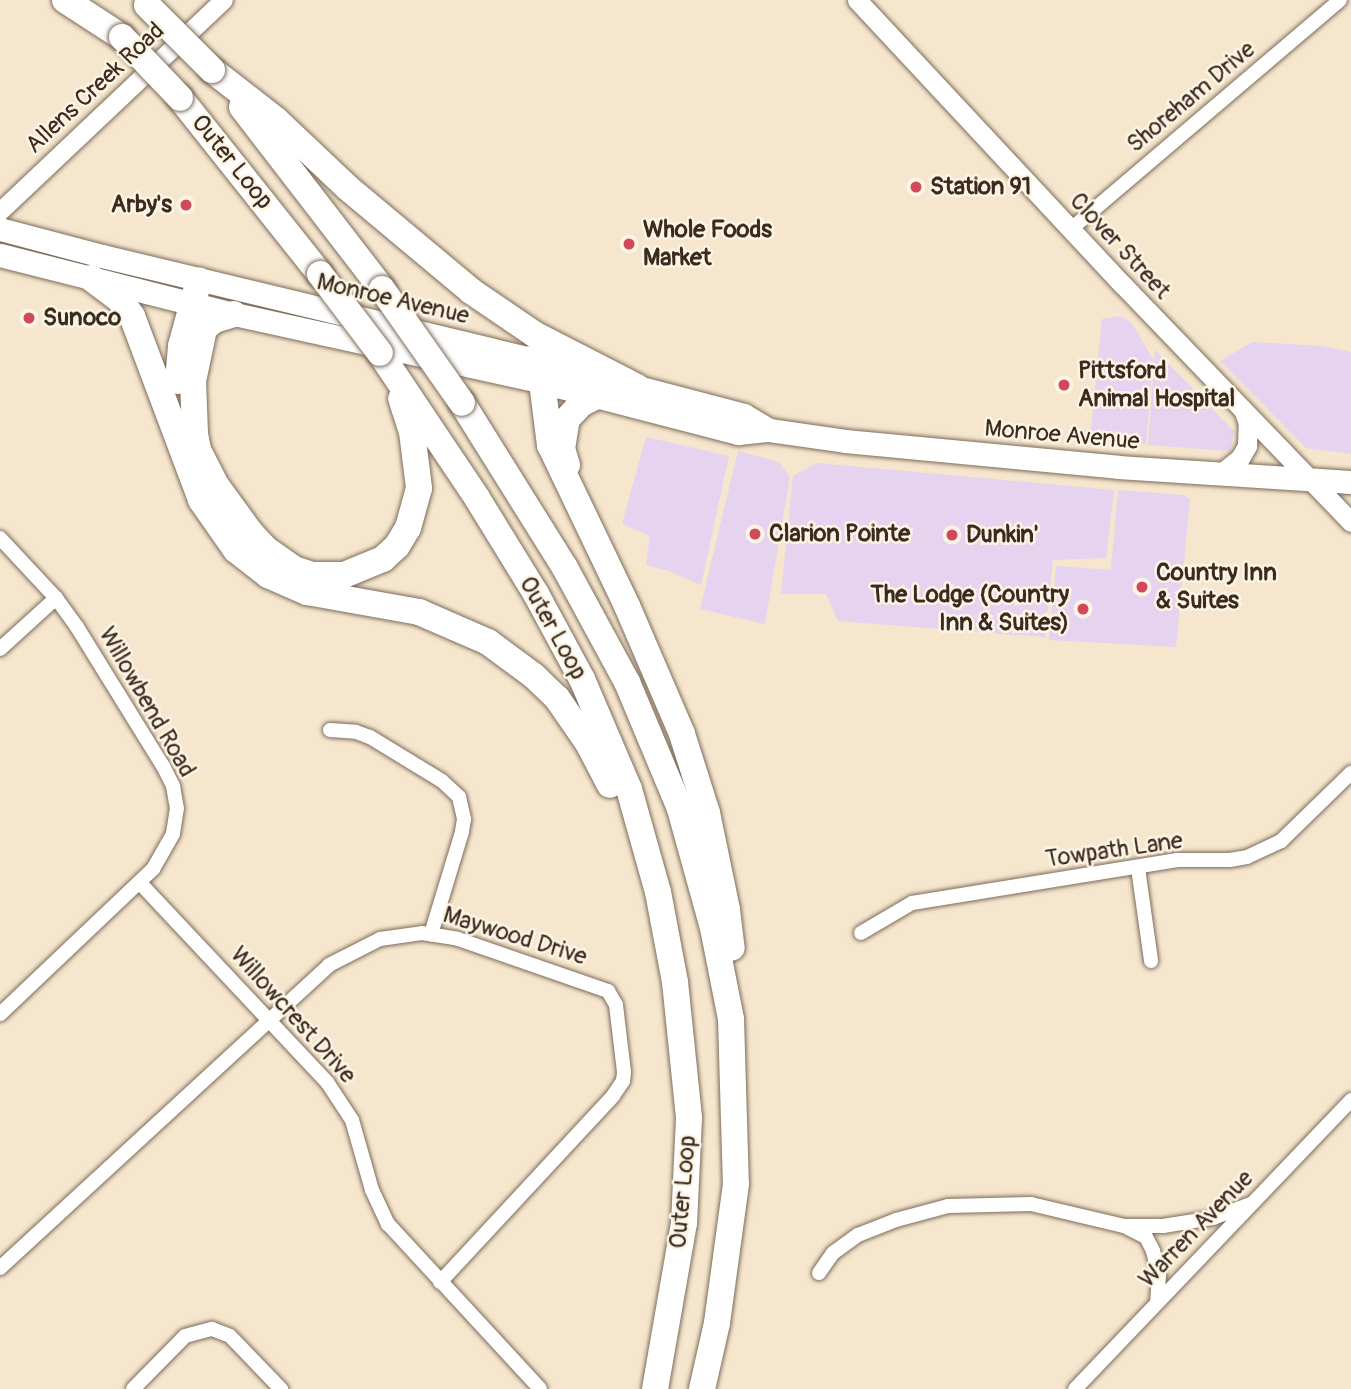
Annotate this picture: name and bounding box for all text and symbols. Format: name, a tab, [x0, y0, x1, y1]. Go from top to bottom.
street label: Allens Creek Road	[20, 16, 170, 160]
street label: Shoreham Drive	[1121, 35, 1261, 159]
street label: Outer Loop	[185, 109, 279, 215]
place label: Station 91	[930, 173, 1031, 201]
marker: Station 91	[908, 179, 924, 195]
street label: Clover Street	[1063, 187, 1177, 305]
place label: Arby's	[111, 191, 172, 219]
marker: Arby's	[178, 197, 194, 213]
place label: Whole Foods Market	[643, 216, 772, 272]
marker: Whole Foods Market	[621, 236, 637, 252]
street label: Monroe Avenue	[314, 268, 472, 330]
place label: Sunoco	[43, 304, 121, 332]
marker: Sunoco	[21, 310, 37, 326]
place label: Pittsford Animal Hospital	[1078, 357, 1235, 413]
marker: Pittsford Animal Hospital	[1056, 377, 1072, 393]
street label: Monroe Avenue	[983, 414, 1141, 456]
place label: Clarion Pointe	[769, 520, 910, 548]
place label: Dunkin'	[966, 521, 1039, 549]
marker: Clarion Pointe	[747, 526, 763, 542]
marker: Dunkin'	[944, 527, 960, 543]
place label: Country Inn & Suites	[1156, 559, 1277, 615]
street label: Outer Loop	[513, 571, 593, 685]
marker: Country Inn & Suites	[1134, 579, 1150, 595]
place label: The Lodge (Country Inn & Suites)	[871, 581, 1069, 637]
marker: The Lodge (Country Inn & Suites)	[1075, 601, 1091, 617]
street label: Willowbend Road	[92, 622, 202, 782]
street label: Towpath Lane	[1043, 826, 1185, 874]
street label: Maywood Drive	[440, 900, 590, 972]
street label: Willowcrest Drive	[224, 941, 362, 1089]
street label: Outer Loop	[664, 1134, 702, 1250]
street label: Warren Avenue	[1133, 1164, 1259, 1294]

